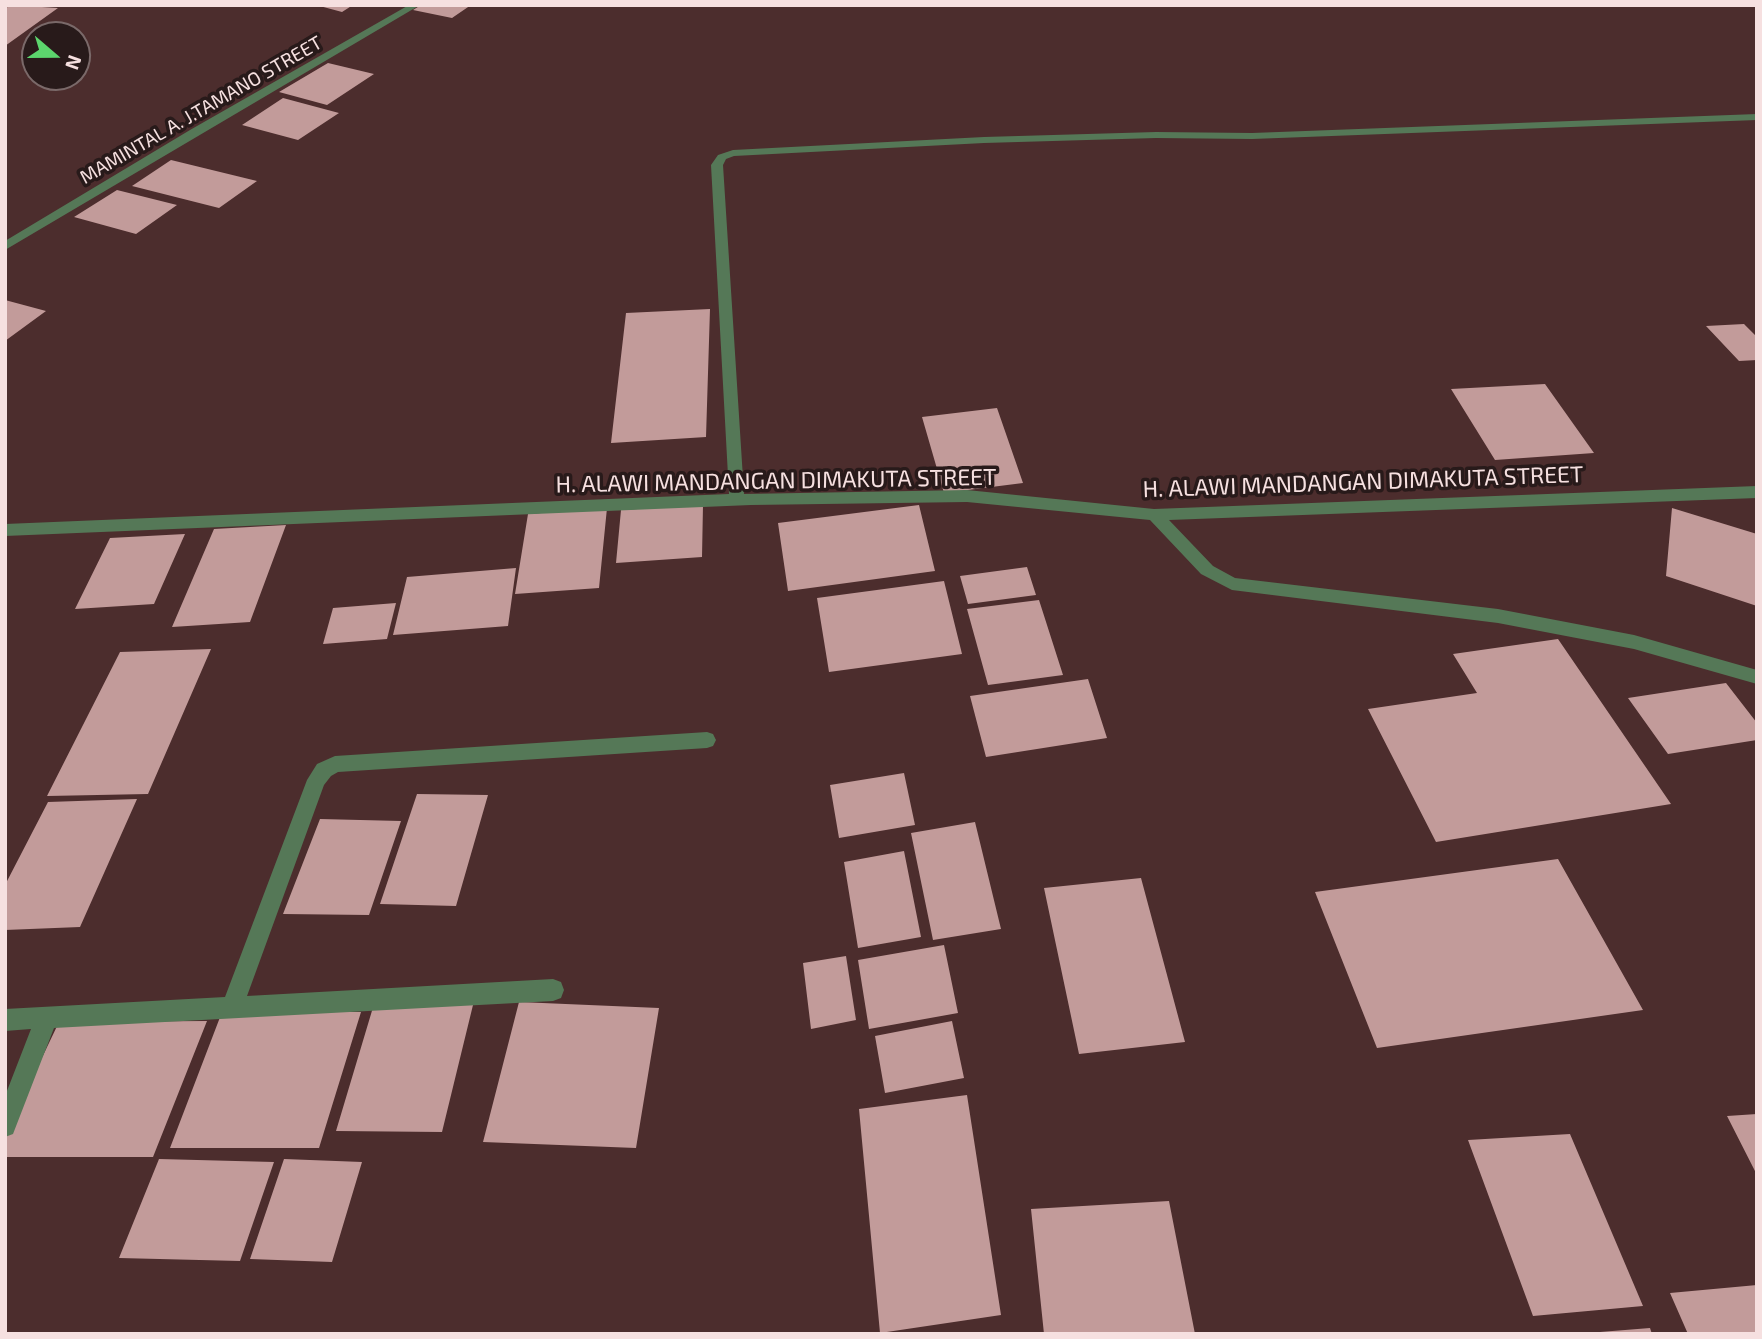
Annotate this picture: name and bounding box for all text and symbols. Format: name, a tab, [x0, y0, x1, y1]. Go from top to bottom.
north arrow	[21, 21, 91, 91]
street label: MAMINTAL A. J.TAMANO STREET	[76, 31, 326, 189]
text: N	[61, 52, 87, 73]
street label: H. ALAWI MANDANGAN DIMAKUTA STREET	[1142, 461, 1584, 503]
street label: H. ALAWI MANDANGAN DIMAKUTA STREET	[555, 463, 997, 499]

